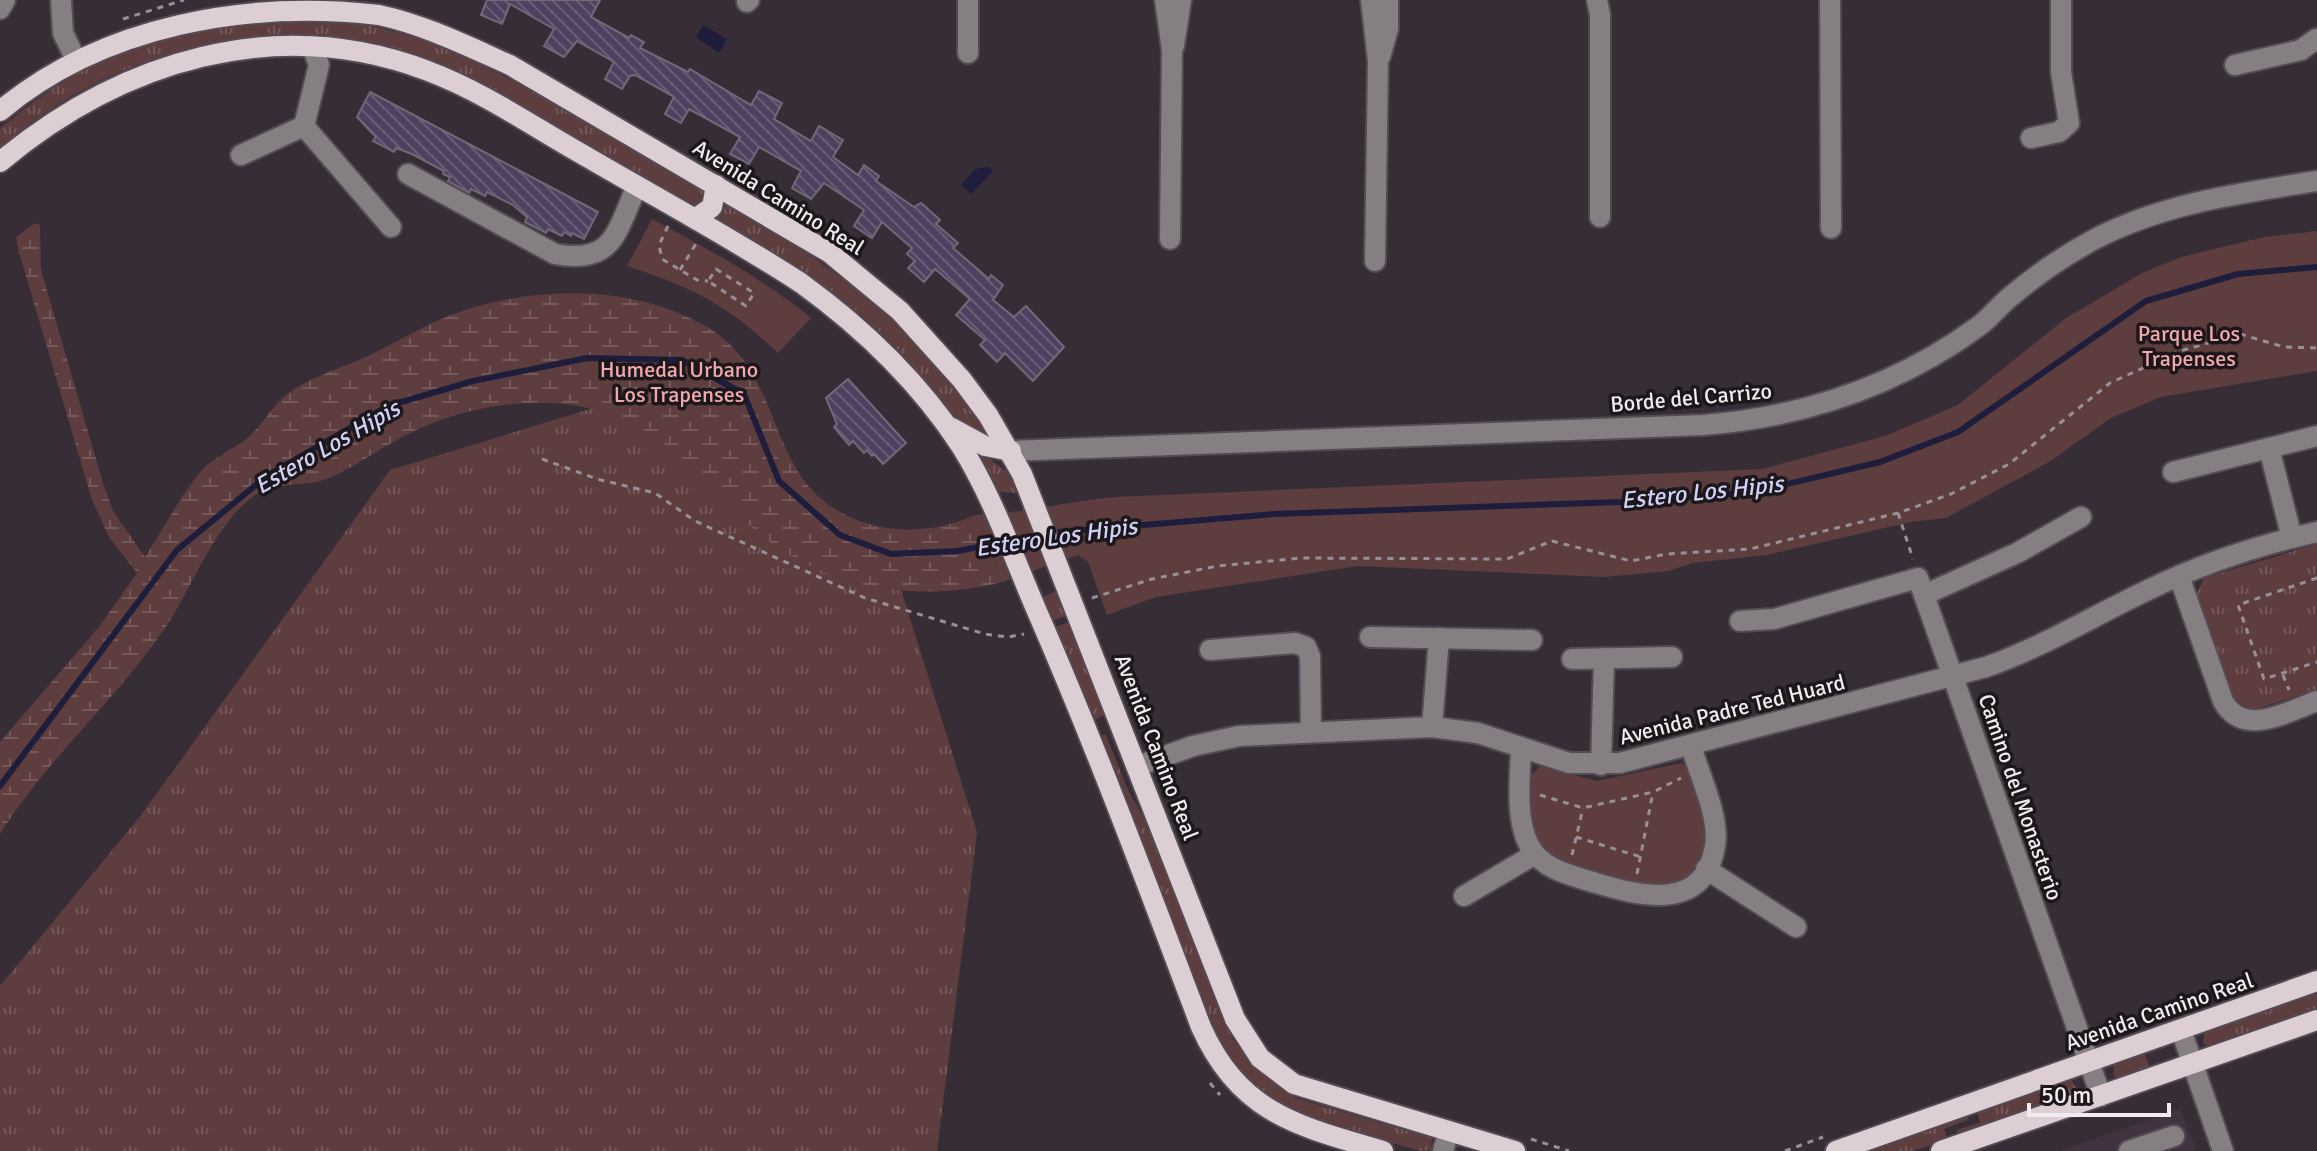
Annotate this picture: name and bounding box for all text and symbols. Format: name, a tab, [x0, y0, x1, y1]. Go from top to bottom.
street label: Avenida Camino Real	[688, 134, 869, 261]
park label: Parque Los Trapenses	[2138, 320, 2240, 372]
park label: Humedal Urbano Los Trapenses	[600, 356, 758, 408]
street label: Borde del Carrizo	[1609, 377, 1773, 418]
water label: Estero Los Hipis	[249, 392, 407, 501]
water label: Estero Los Hipis	[1619, 468, 1787, 515]
water label: Estero Los Hipis	[973, 510, 1141, 563]
street label: Avenida Camino Real	[1109, 650, 1204, 844]
street label: Avenida Padre Ted Huard	[1616, 668, 1848, 751]
street label: Camino del Monasterio	[1973, 690, 2069, 904]
street label: Avenida Camino Real	[2062, 967, 2257, 1056]
scale bar	[2029, 1067, 2169, 1117]
text: 50 m	[2041, 1080, 2091, 1110]

